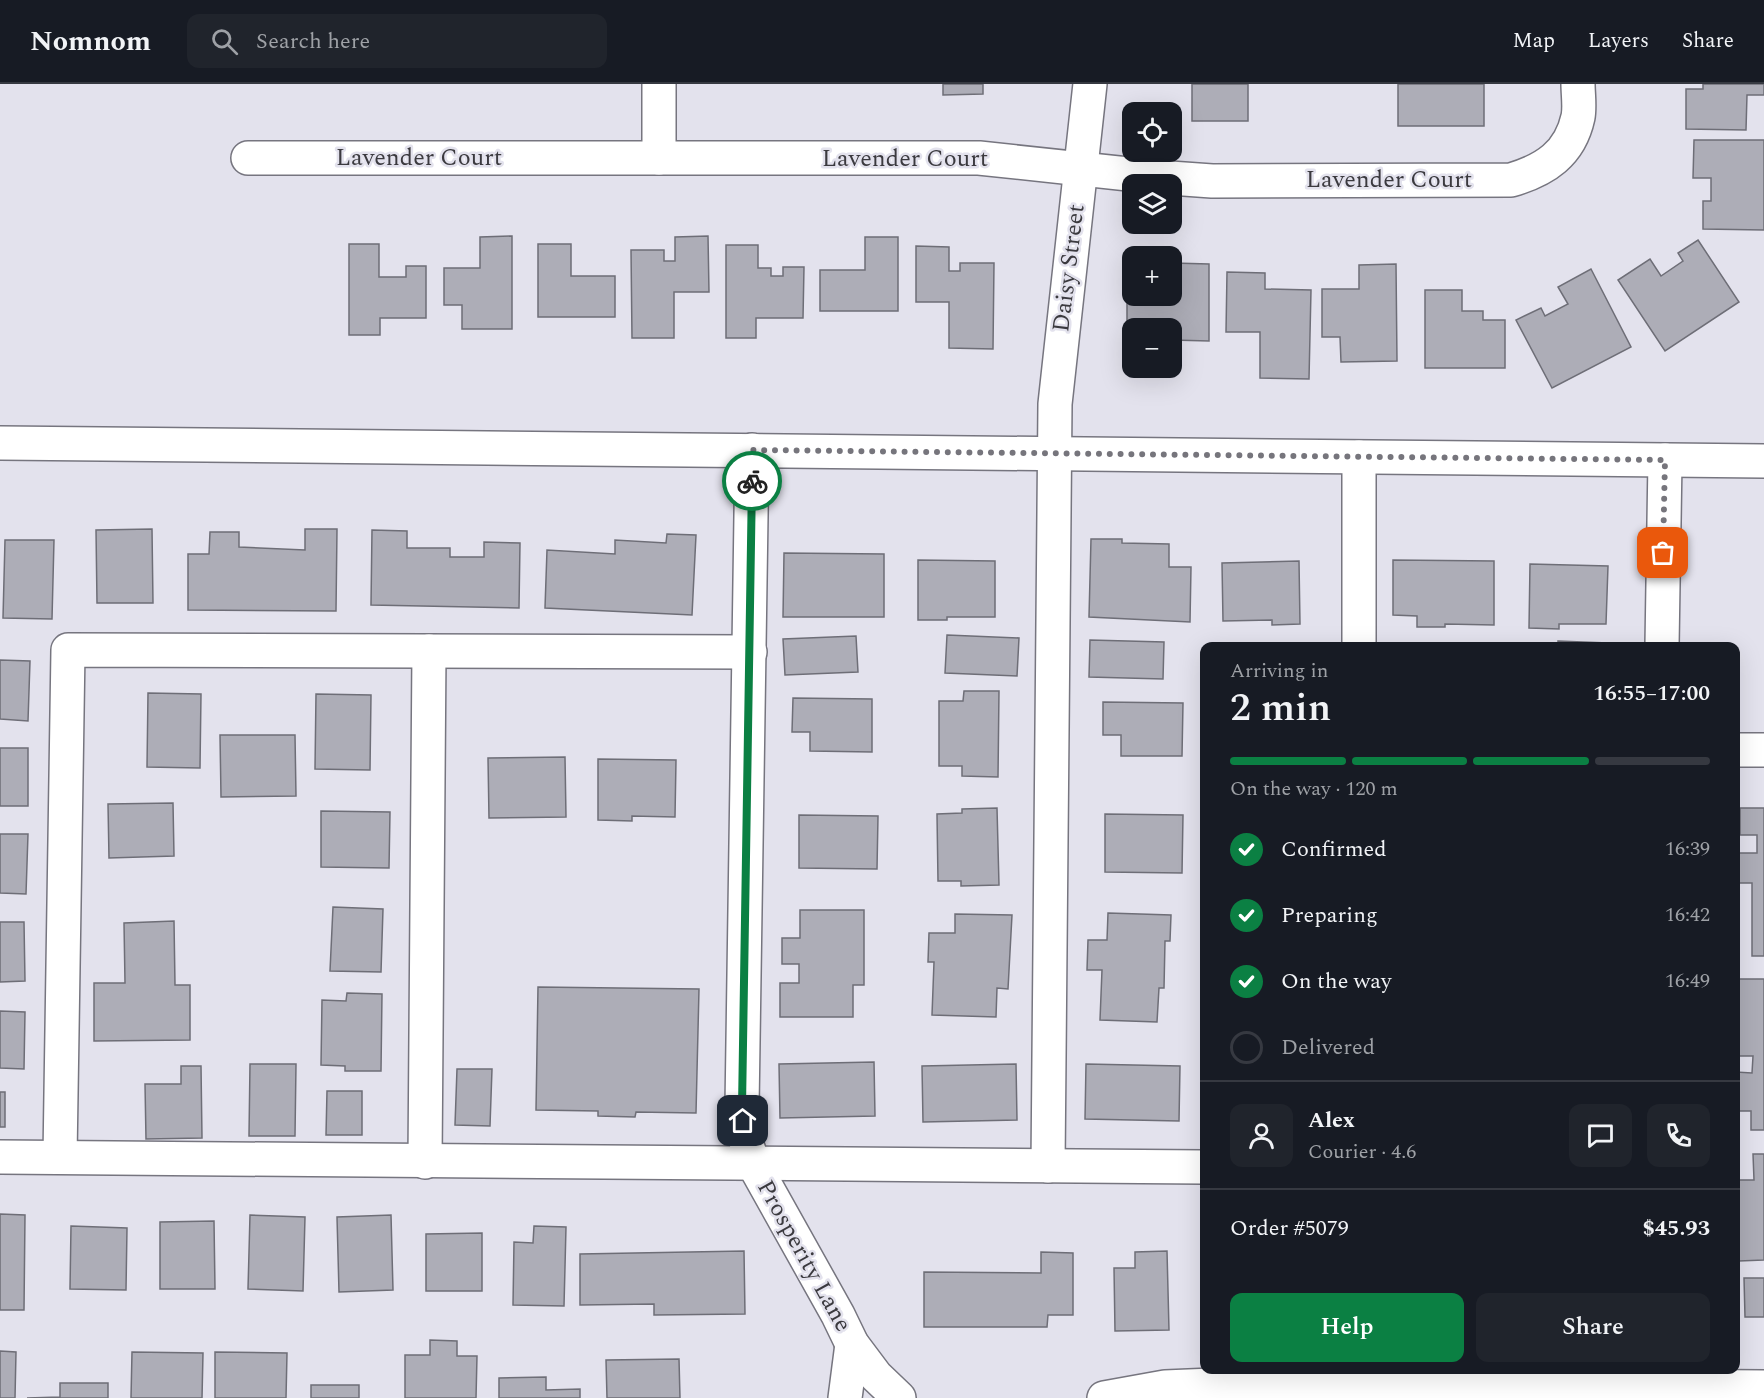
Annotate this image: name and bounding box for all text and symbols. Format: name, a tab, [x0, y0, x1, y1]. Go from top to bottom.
search box	[187, 14, 607, 68]
text: Nomnom	[30, 20, 151, 63]
icon: search	[208, 25, 241, 58]
text: Search here	[256, 25, 370, 58]
text: Map	[1513, 25, 1555, 57]
text: Layers	[1588, 25, 1649, 57]
text: Share	[1682, 25, 1734, 57]
map controls	[1122, 102, 1182, 378]
button: locate	[1122, 102, 1182, 162]
street label: Lavender Court	[336, 140, 502, 176]
street label: Lavender Court	[822, 141, 988, 177]
street label: Lavender Court	[1306, 162, 1472, 198]
button: layers	[1122, 174, 1182, 234]
street label: Daisy Street	[1043, 202, 1095, 334]
button: +	[1122, 246, 1182, 306]
button: −	[1122, 318, 1182, 378]
courier	[722, 451, 782, 511]
icon: bike	[736, 465, 769, 498]
pin	[1637, 527, 1688, 578]
icon: bag	[1646, 536, 1679, 569]
text: Arriving in	[1230, 656, 1328, 686]
text: 16:55–17:00	[1593, 677, 1710, 710]
text: 2 min	[1230, 679, 1331, 738]
text: On the way · 120 m	[1230, 774, 1398, 804]
icon: check	[1230, 833, 1263, 866]
text: Confirmed	[1281, 833, 1387, 866]
text: 16:39	[1665, 834, 1710, 864]
icon: check	[1230, 899, 1263, 932]
text: Preparing	[1281, 899, 1378, 932]
text: 16:42	[1665, 900, 1710, 930]
icon: check	[1230, 965, 1263, 998]
text: On the way	[1281, 965, 1392, 998]
text: 16:49	[1665, 966, 1710, 996]
text: Delivered	[1281, 1031, 1375, 1064]
pin	[717, 1095, 768, 1146]
icon: home	[726, 1104, 759, 1137]
button: person	[1230, 1104, 1293, 1167]
text: Alex	[1308, 1104, 1355, 1137]
button: chat	[1569, 1104, 1632, 1167]
button: phone	[1647, 1104, 1710, 1167]
text: Courier · 4.6	[1308, 1137, 1416, 1167]
street label: Prosperity Lane	[747, 1173, 861, 1339]
text: Order #5079	[1230, 1212, 1349, 1245]
text: $45.93	[1642, 1212, 1710, 1245]
button: Help	[1230, 1293, 1464, 1362]
button: Share	[1476, 1293, 1710, 1362]

